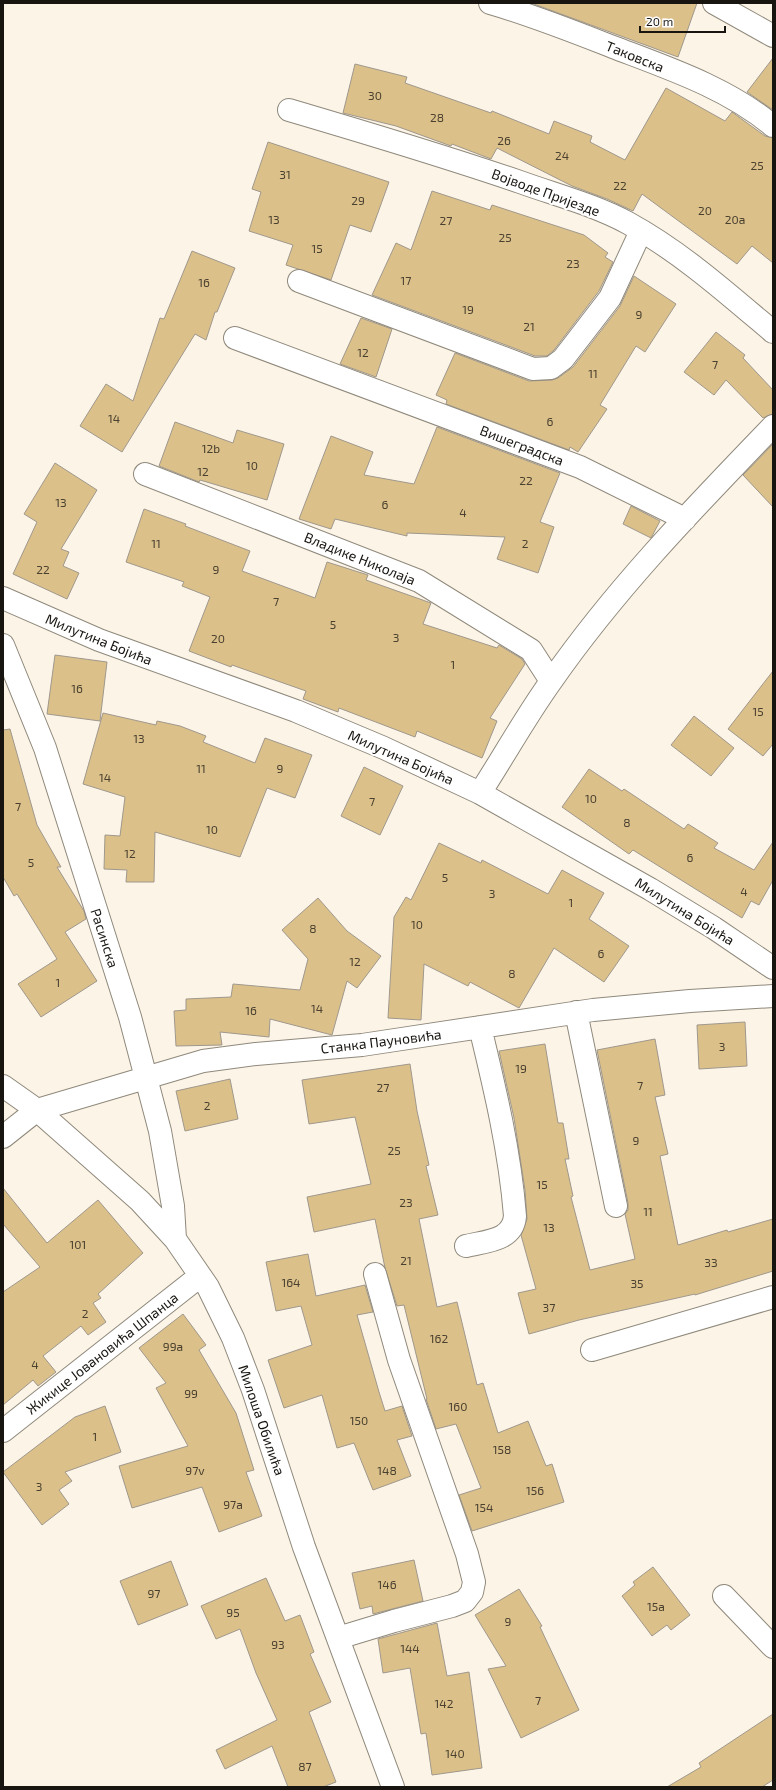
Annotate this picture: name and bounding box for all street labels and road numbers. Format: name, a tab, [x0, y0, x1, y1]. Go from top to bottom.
street label: Таковска	[603, 37, 667, 75]
street label: Војводе Пријезде	[490, 165, 602, 219]
street label: Вишеградска	[478, 421, 566, 469]
street label: Владике Николаја	[302, 528, 418, 588]
street label: Милутина Бојића	[43, 610, 155, 668]
street label: Милутина Бојића	[346, 726, 456, 788]
street label: Милутина Бојића	[632, 874, 738, 948]
street label: Расинска	[87, 906, 123, 970]
street label: Станка Пауновића	[320, 1025, 442, 1057]
street label: Жикице Јовановића Шпанца	[23, 1288, 181, 1418]
street label: Милоша Обилића	[235, 1362, 289, 1478]

